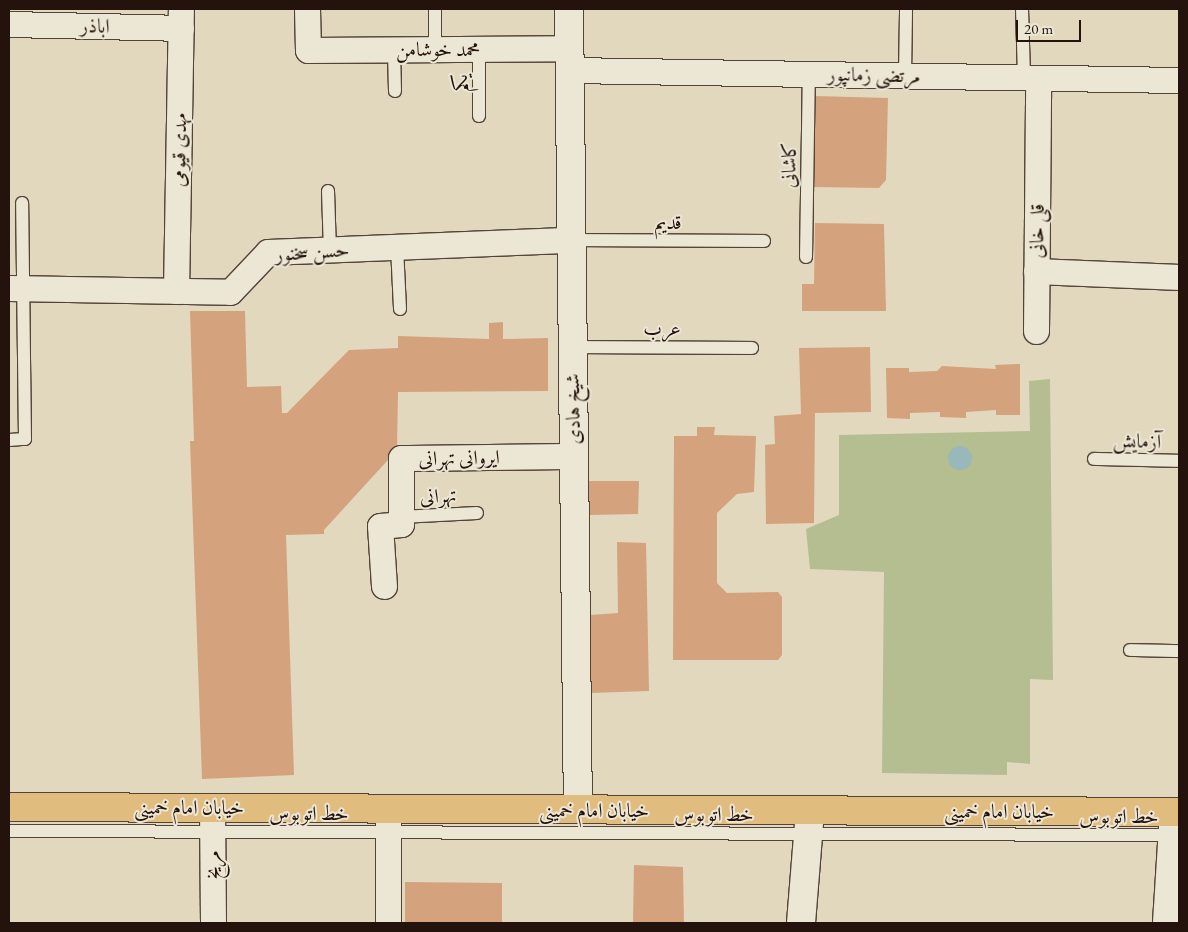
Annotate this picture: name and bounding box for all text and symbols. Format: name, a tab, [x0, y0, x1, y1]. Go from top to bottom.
scale bar	[1018, 10, 1083, 42]
street label: اباذر	[80, 14, 110, 38]
text: 20 m	[1024, 19, 1053, 38]
street label: محمد خوشامن	[396, 37, 480, 61]
street label: مرتضی زمانپور	[827, 62, 921, 88]
street label: یکم	[448, 74, 472, 92]
street label: مهدی قیومی	[166, 113, 192, 187]
street label: کاشانی	[777, 142, 801, 188]
street label: قلی خانی	[1025, 204, 1049, 258]
street label: قدیم	[654, 210, 682, 234]
street label: حسن سخنور	[274, 237, 350, 267]
street label: عرب	[643, 316, 681, 340]
street label: شیخ هادی	[560, 373, 586, 445]
street label: آزمایش	[1112, 428, 1162, 454]
street label: ایروانی تهرانی	[418, 445, 500, 471]
street label: تهرانی	[419, 483, 457, 509]
street label: خیابان امام خمینی	[134, 795, 244, 819]
street label: خیابان امام خمینی	[539, 798, 649, 822]
street label: خیابان امام خمینی	[944, 799, 1054, 823]
street label: خط اتوبوس	[269, 801, 349, 825]
street label: خط اتوبوس	[674, 802, 754, 826]
street label: خط اتوبوس	[1079, 804, 1159, 828]
street label: مریخ	[201, 850, 225, 880]

